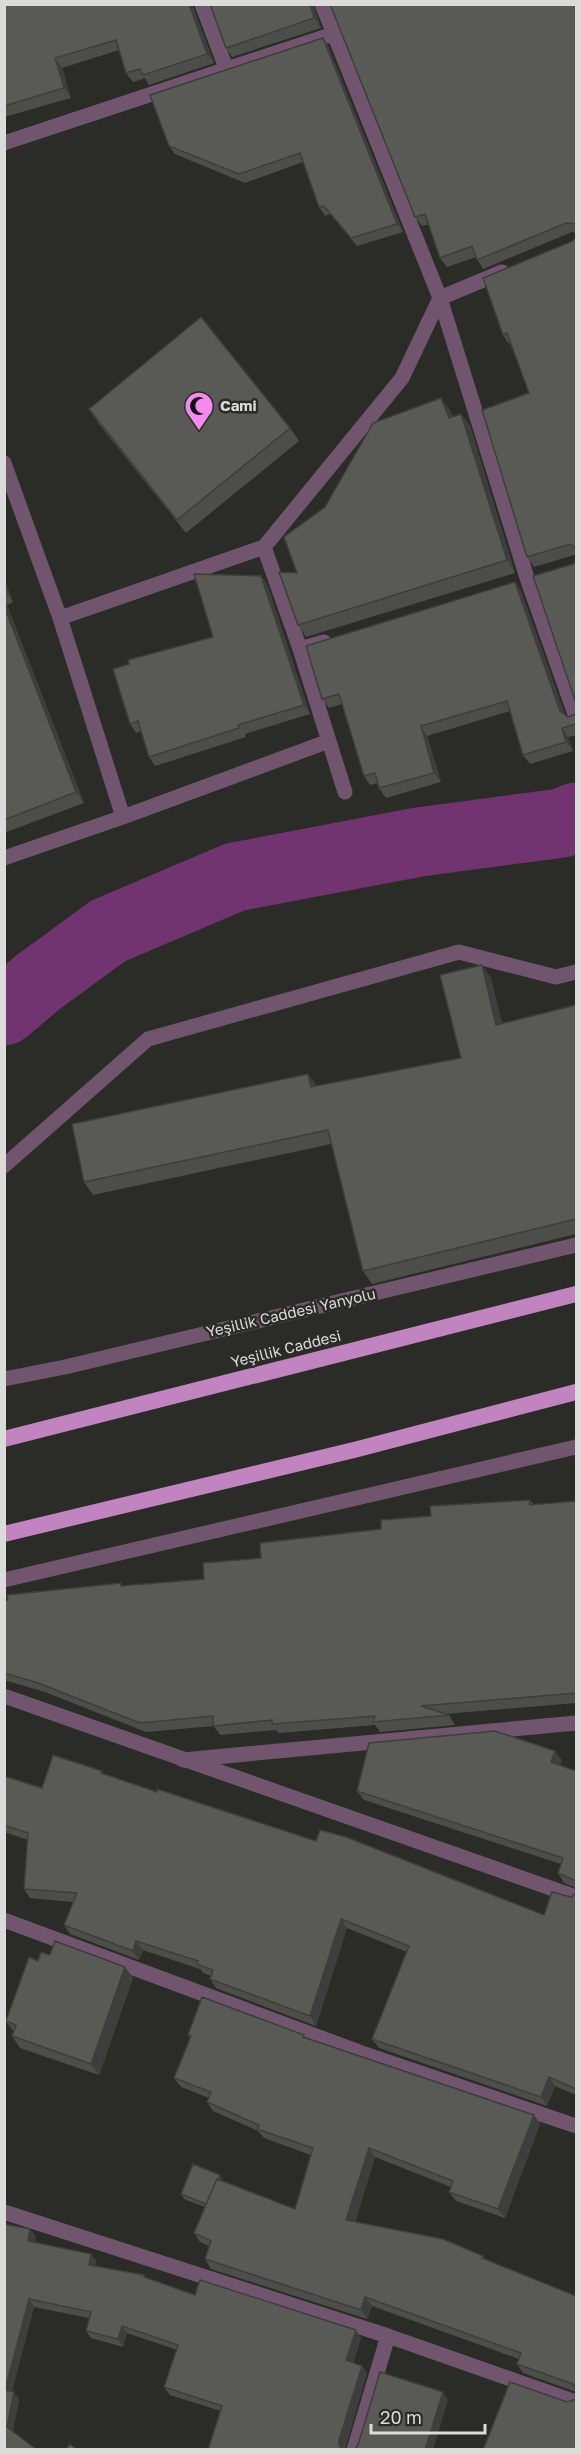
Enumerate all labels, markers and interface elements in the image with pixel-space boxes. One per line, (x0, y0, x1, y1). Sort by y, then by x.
mosque icon: Cami (183, 390, 215, 432)
place label: Cami (220, 396, 257, 414)
street label: Yeşillik Caddesi Yanyolu (204, 1284, 377, 1340)
street label: Yeşillik Caddesi (229, 1326, 343, 1370)
scale bar (371, 2397, 485, 2435)
text: 20 m (380, 2406, 422, 2428)

